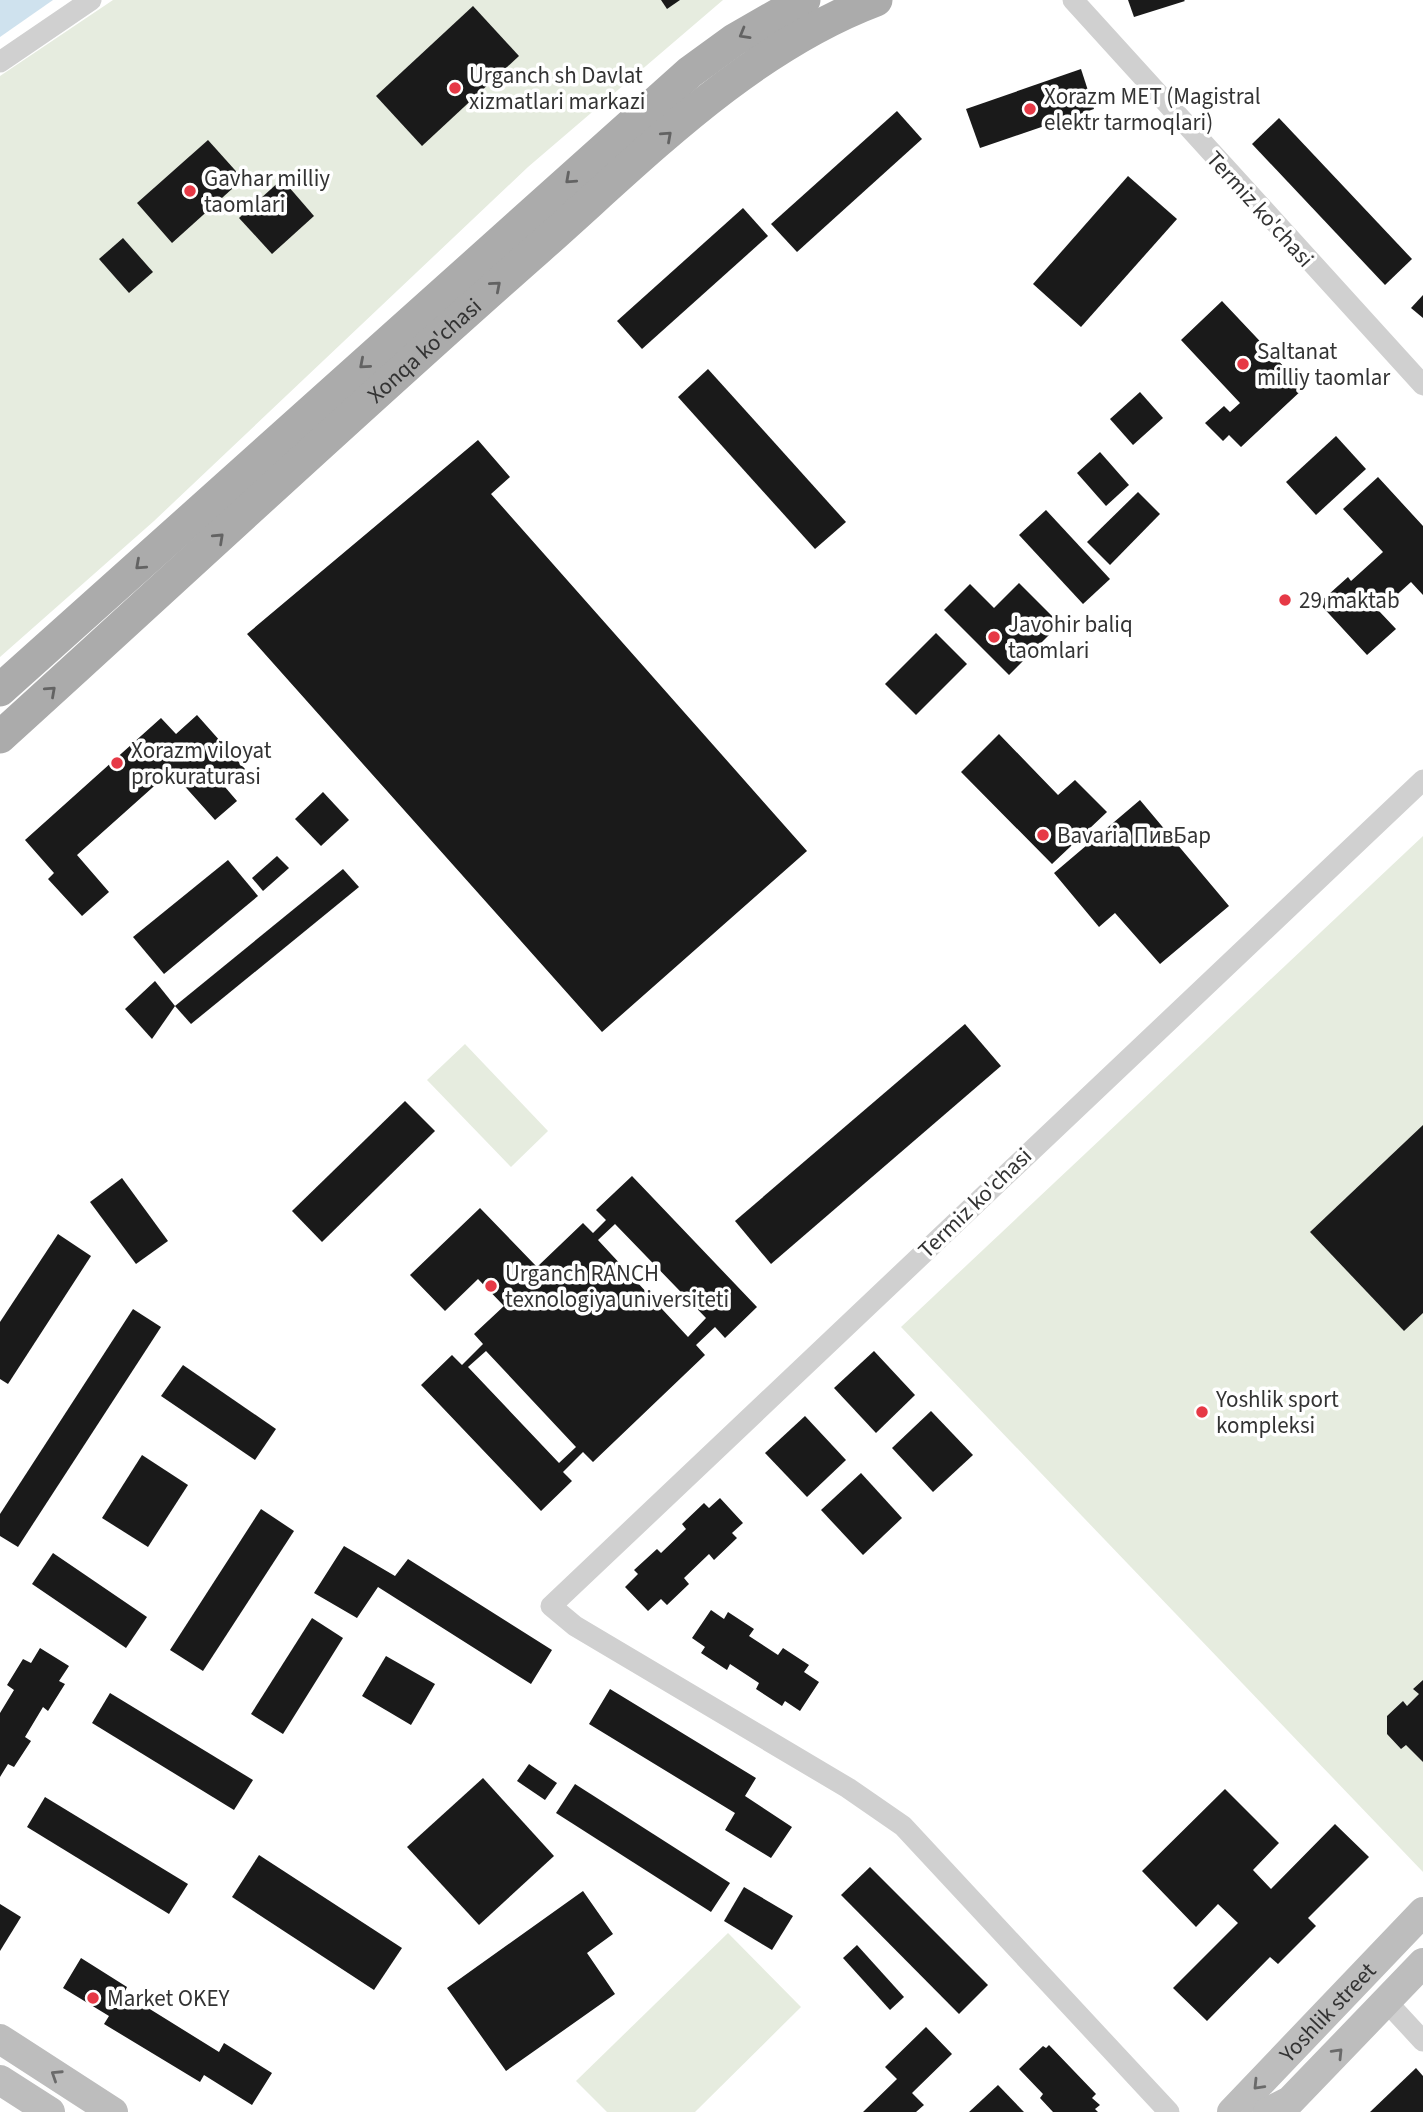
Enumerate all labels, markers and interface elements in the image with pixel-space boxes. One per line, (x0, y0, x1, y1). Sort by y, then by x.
one-way arrow (739, 26, 752, 39)
place label: Urganch sh Davlat xizmatlari markazi (469, 59, 645, 118)
marker: Urganch sh Davlat xizmatlari markazi (447, 80, 463, 96)
place label: Xorazm MET (Magistral elektr tarmoqlari) (1044, 80, 1261, 139)
marker: Xorazm MET (Magistral elektr tarmoqlari) (1022, 101, 1038, 117)
one-way arrow (659, 132, 672, 144)
street label: Termiz ko'chasi (1199, 143, 1321, 275)
place label: Gavhar milliy taomlari (204, 162, 330, 221)
one-way arrow (565, 171, 578, 183)
marker: Gavhar milliy taomlari (182, 183, 198, 199)
one-way arrow (488, 282, 501, 294)
street label: Xonqa ko'chasi (360, 290, 489, 411)
place label: Saltanat milliy taomlar (1257, 335, 1391, 394)
one-way arrow (359, 356, 372, 368)
marker: Saltanat milliy taomlar (1235, 356, 1251, 372)
one-way arrow (211, 534, 224, 546)
one-way arrow (135, 557, 148, 569)
place label: 29 maktab (1299, 584, 1400, 617)
marker: 29 maktab (1277, 592, 1293, 608)
place label: Javohir baliq taomlari (1008, 608, 1133, 667)
marker: Javohir baliq taomlari (986, 629, 1002, 645)
one-way arrow (43, 687, 56, 699)
place label: Xorazm viloyat prokuraturasi (131, 734, 272, 793)
marker: Xorazm viloyat prokuraturasi (109, 755, 125, 771)
place label: Bavaria ПивБар (1057, 819, 1211, 852)
marker: Bavaria ПивБар (1035, 827, 1051, 843)
street label: Termiz ko'chasi (911, 1140, 1039, 1266)
place label: Urganch RANCH texnologiya universiteti (505, 1257, 729, 1316)
marker: Urganch RANCH texnologiya universiteti (483, 1278, 499, 1294)
place label: Yoshlik sport kompleksi (1215, 1383, 1339, 1442)
marker: Yoshlik sport kompleksi (1194, 1404, 1210, 1420)
street label: Yoshlik street (1271, 1955, 1383, 2070)
place label: Market OKEY (107, 1982, 230, 2015)
marker: Market OKEY (85, 1990, 101, 2006)
one-way arrow (1329, 2048, 1342, 2061)
one-way arrow (51, 2071, 64, 2084)
one-way arrow (1253, 2077, 1266, 2090)

